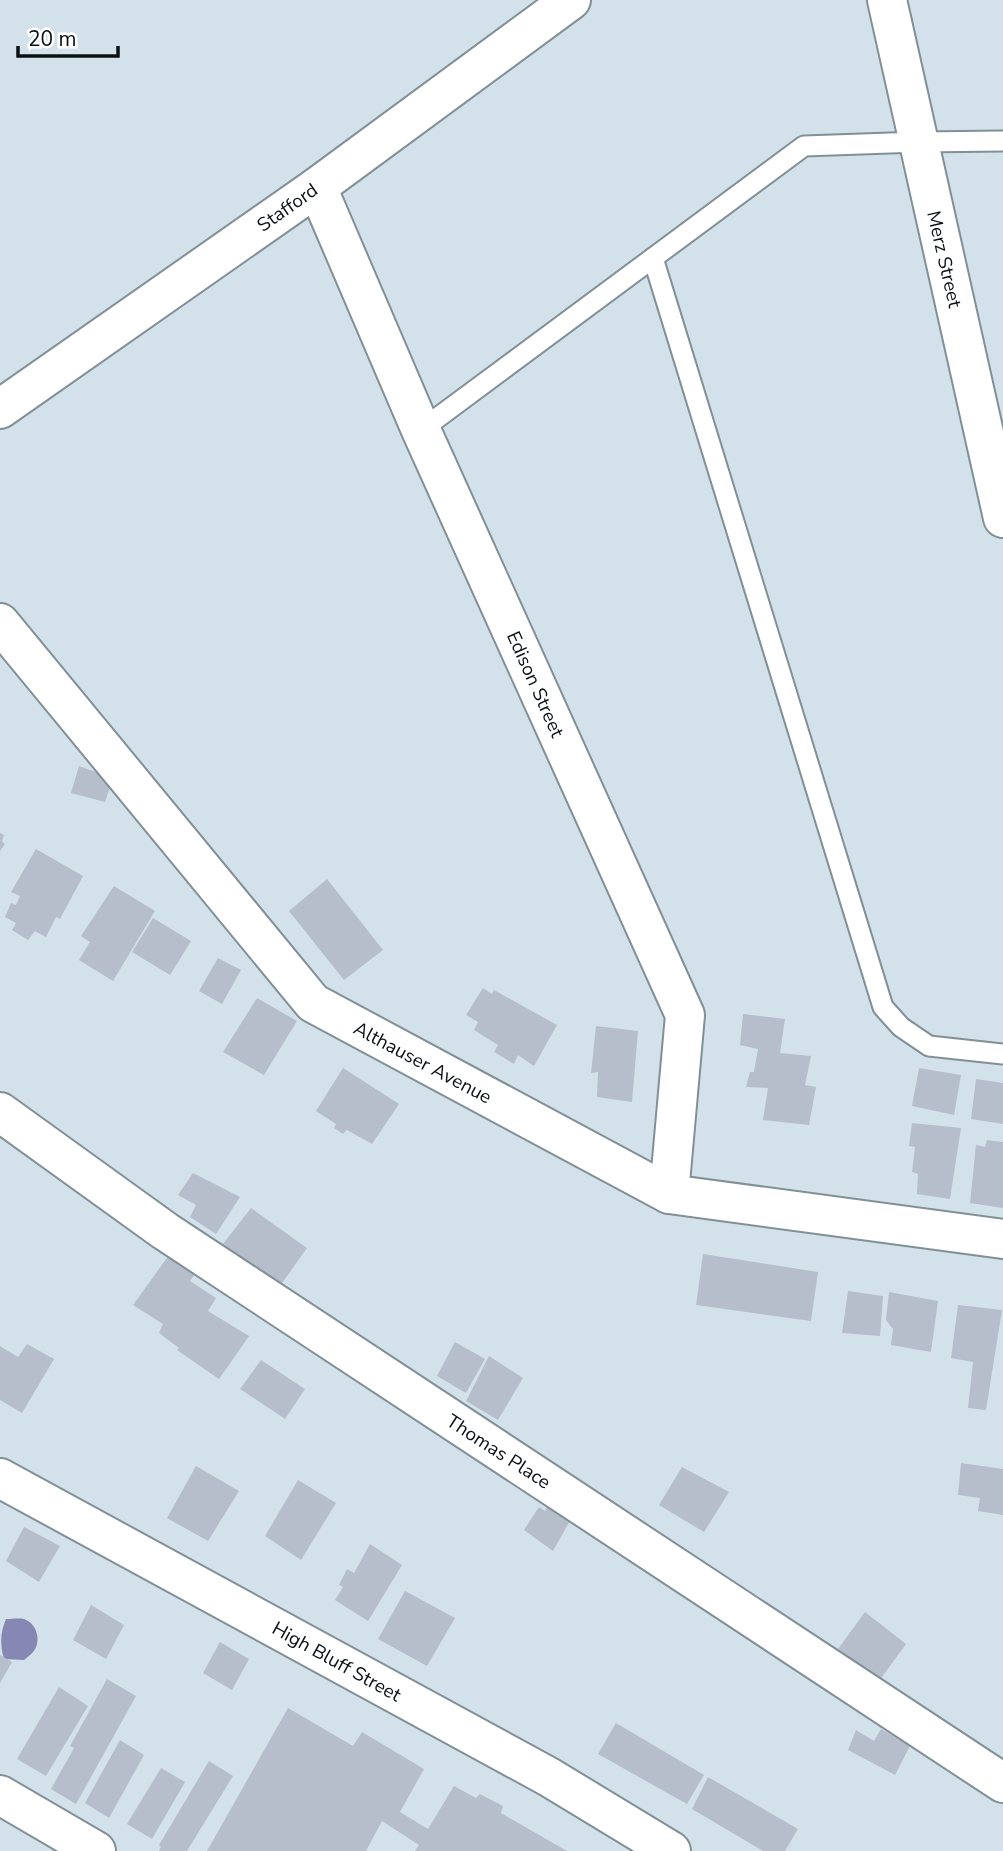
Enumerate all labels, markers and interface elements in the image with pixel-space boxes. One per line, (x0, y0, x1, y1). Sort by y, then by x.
scale bar (18, 14, 117, 58)
text: 20 m (28, 25, 77, 53)
street label: Stafford (252, 177, 323, 238)
street label: Merz Street (920, 208, 968, 311)
street label: Edison Street (500, 627, 570, 742)
street label: Althauser Avenue (349, 1015, 496, 1110)
street label: Thomas Place (441, 1408, 556, 1495)
street label: High Bluff Street (267, 1616, 406, 1708)

